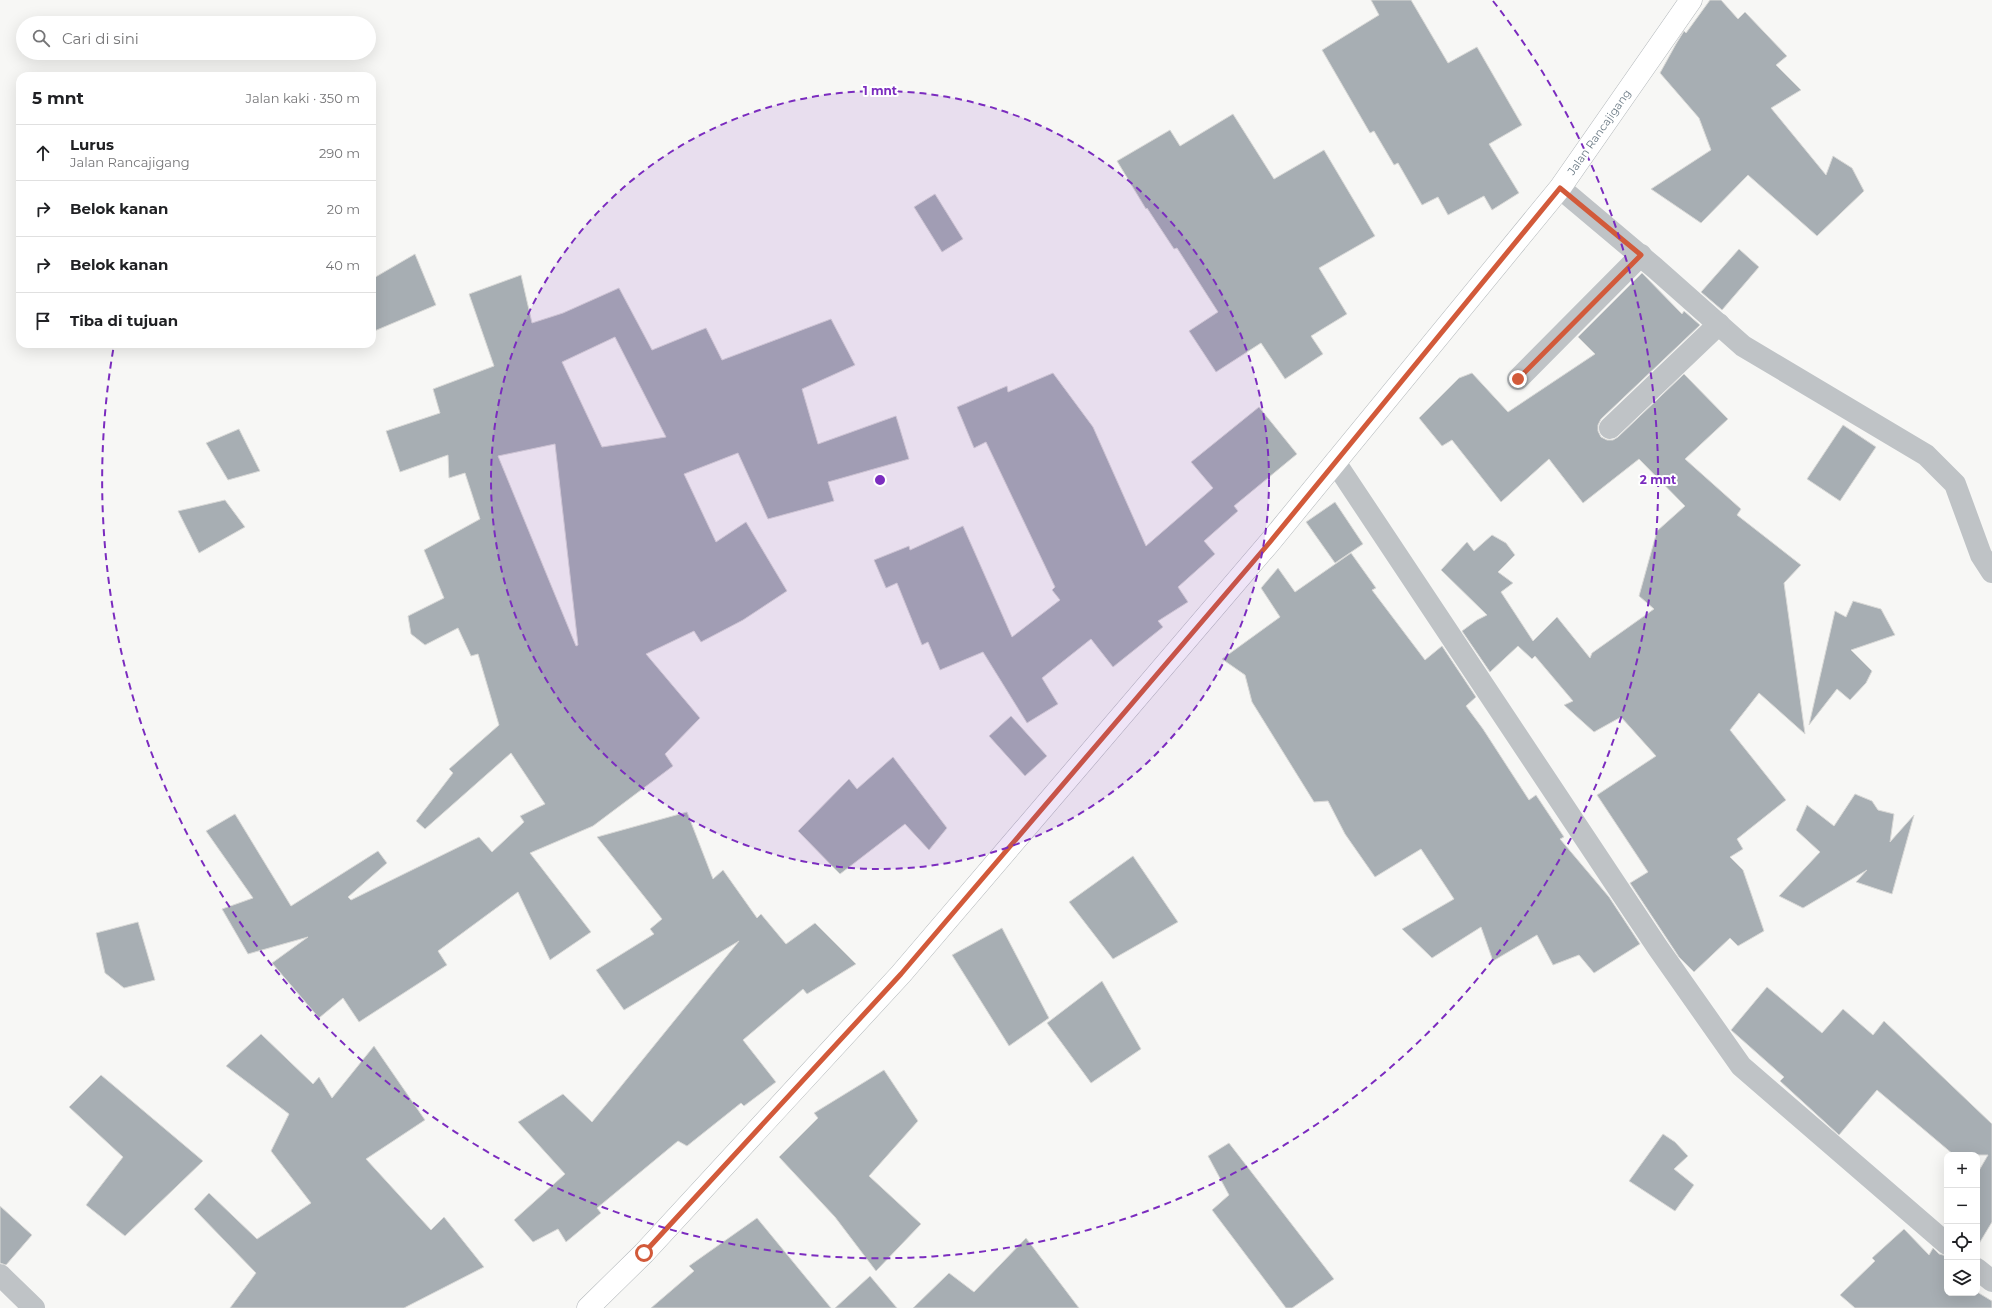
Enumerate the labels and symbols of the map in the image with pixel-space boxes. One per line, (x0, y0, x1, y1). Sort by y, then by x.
text: 1 mnt (863, 83, 898, 98)
street label: Jalan Rancajigang (1564, 87, 1634, 178)
route end (1509, 370, 1527, 388)
text: 2 mnt (1640, 472, 1677, 487)
centre of rings (873, 473, 887, 487)
route start (635, 1244, 653, 1262)

